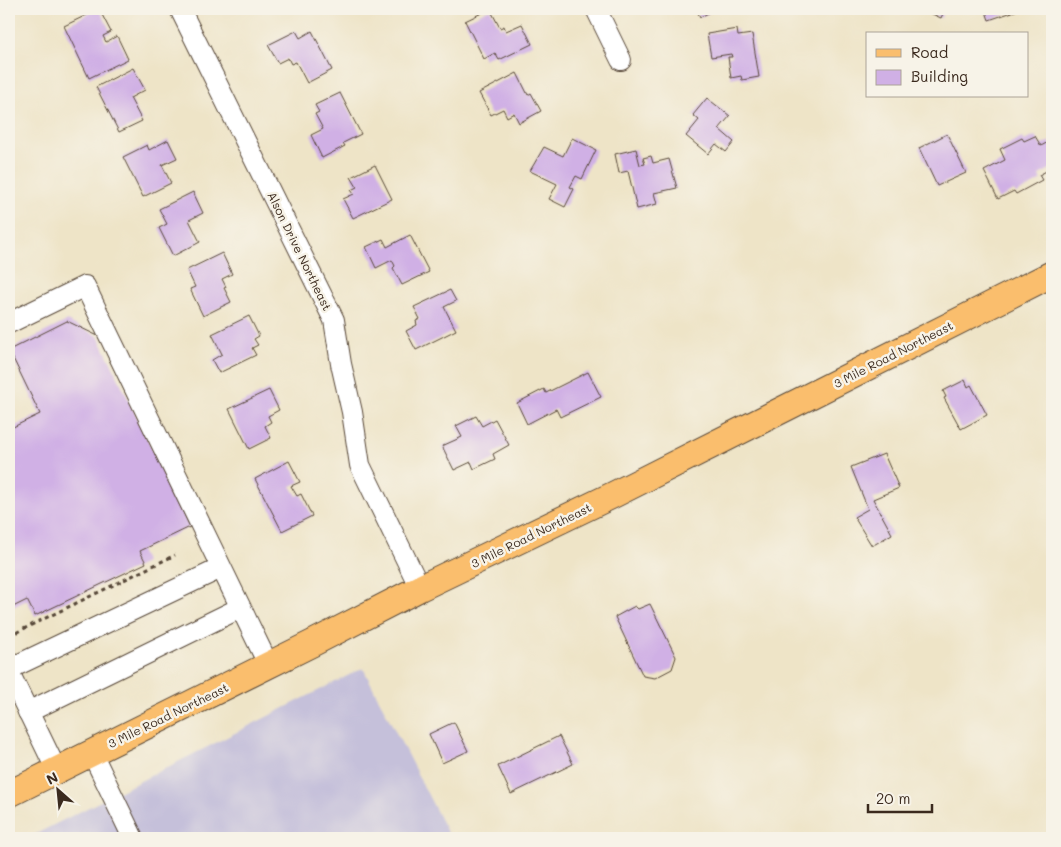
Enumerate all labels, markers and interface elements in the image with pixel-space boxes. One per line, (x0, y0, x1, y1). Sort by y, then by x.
legend (866, 32, 1028, 98)
text: Road (911, 42, 948, 62)
text: Building (911, 66, 968, 86)
street label: Alson Drive Northeast (264, 189, 336, 313)
street label: 3 Mile Road Northeast (830, 317, 956, 391)
street label: 3 Mile Road Northeast (468, 499, 594, 571)
street label: 3 Mile Road Northeast (105, 679, 231, 751)
north arrow (32, 764, 82, 814)
text: N (43, 767, 61, 789)
scale bar (868, 782, 932, 814)
text: 20 m (876, 788, 910, 808)

